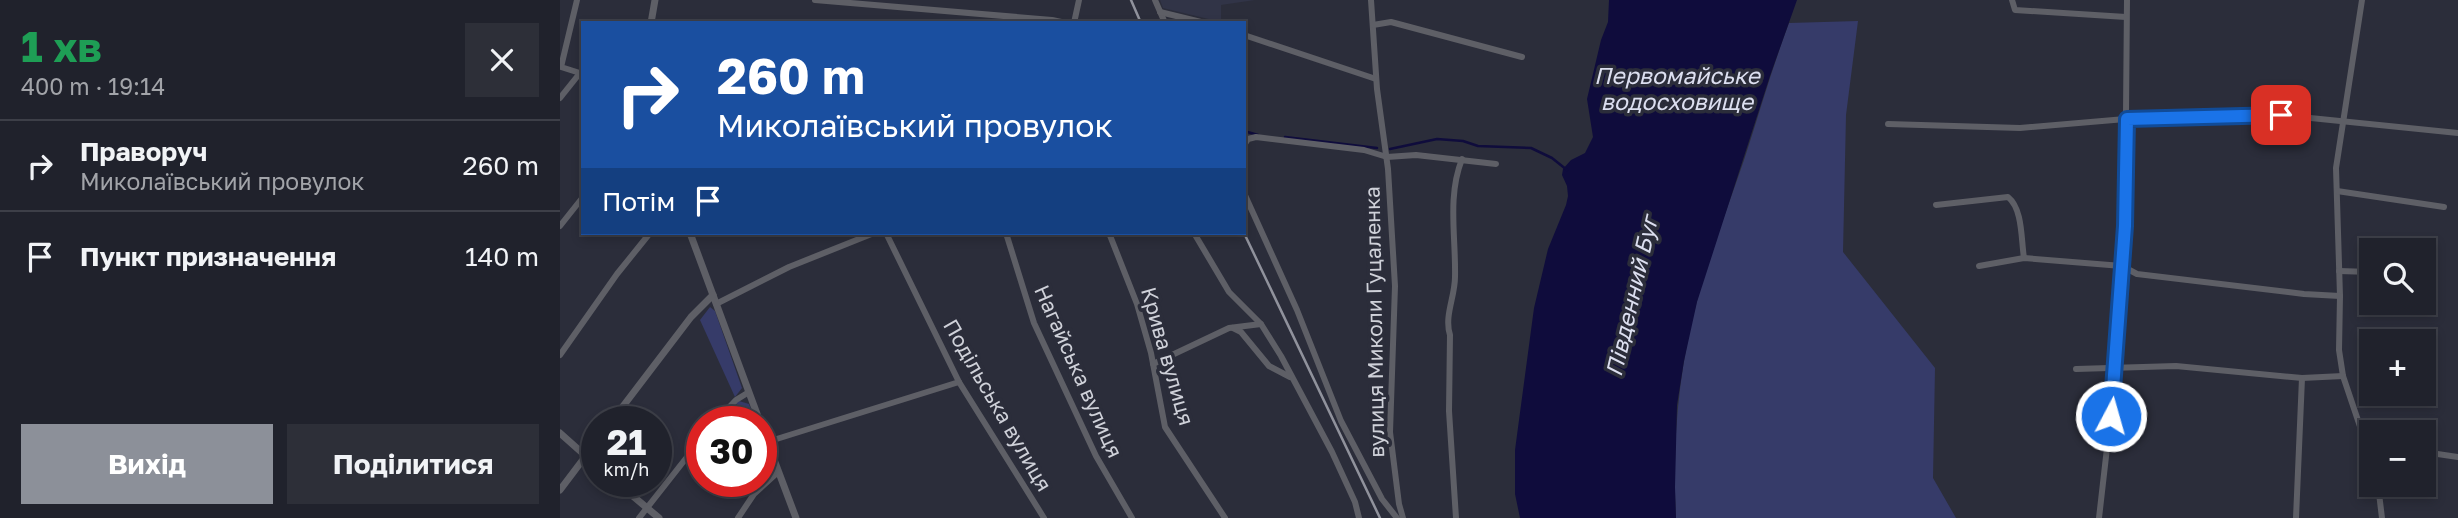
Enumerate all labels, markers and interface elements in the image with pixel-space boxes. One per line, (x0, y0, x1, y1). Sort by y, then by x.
text: 1 хв (21, 21, 102, 71)
button: close (465, 23, 539, 97)
text: 260 m (717, 46, 865, 105)
icon: right (602, 49, 693, 140)
water label: Первомайське водосховище (1594, 61, 1762, 115)
text: 400 m · 19:14 (21, 72, 165, 100)
pin (2251, 85, 2311, 145)
icon: arrive (2262, 96, 2300, 134)
text: Миколаївський провулок (717, 106, 1113, 144)
text: Праворуч (80, 136, 208, 167)
icon: right (21, 147, 59, 185)
text: 260 m (463, 150, 539, 181)
text: Миколаївський провулок (80, 167, 365, 195)
icon: arrive (689, 182, 727, 220)
text: Потім (602, 186, 675, 217)
street label: вулиця Миколи Гуцаленка (1359, 186, 1389, 458)
water label: Південний Буг (1599, 210, 1664, 379)
icon: arrive (21, 238, 59, 276)
map controls (2359, 238, 2436, 497)
button: search (2359, 238, 2436, 315)
text: Пункт призначення (80, 241, 336, 272)
text: 140 m (465, 241, 539, 272)
street label: Нагайська вулиця (1029, 281, 1129, 461)
street label: Крива вулиця (1136, 284, 1200, 428)
street label: Подільська вулиця (938, 314, 1058, 496)
button: + (2359, 329, 2436, 406)
position arrow (2074, 379, 2148, 453)
speed limit sign: 30 (686, 406, 777, 497)
button: − (2359, 420, 2436, 497)
text: 21 (607, 421, 646, 463)
button: Вихід (21, 424, 273, 504)
button: Поділитися (287, 424, 539, 504)
text: km/h (604, 458, 649, 480)

